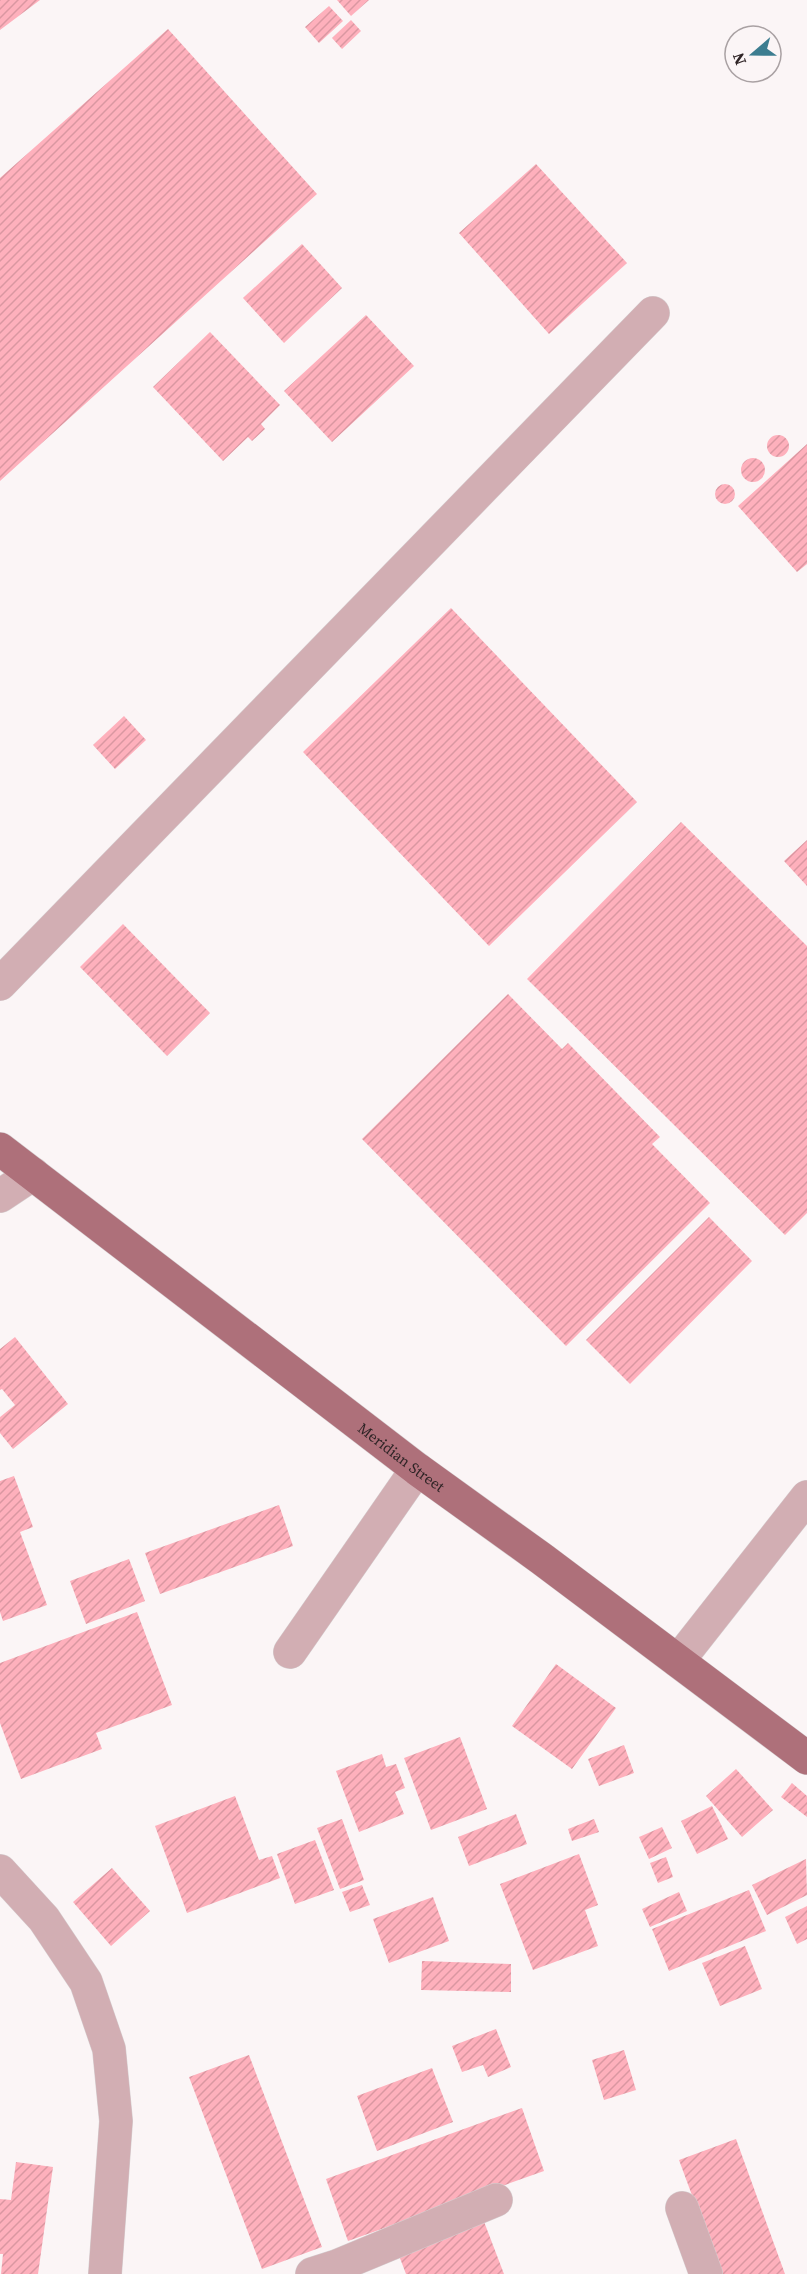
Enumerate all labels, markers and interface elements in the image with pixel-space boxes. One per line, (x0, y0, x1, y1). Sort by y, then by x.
north arrow (723, 24, 783, 84)
text: N (726, 50, 751, 68)
street label: Meridian Street (354, 1417, 449, 1496)

